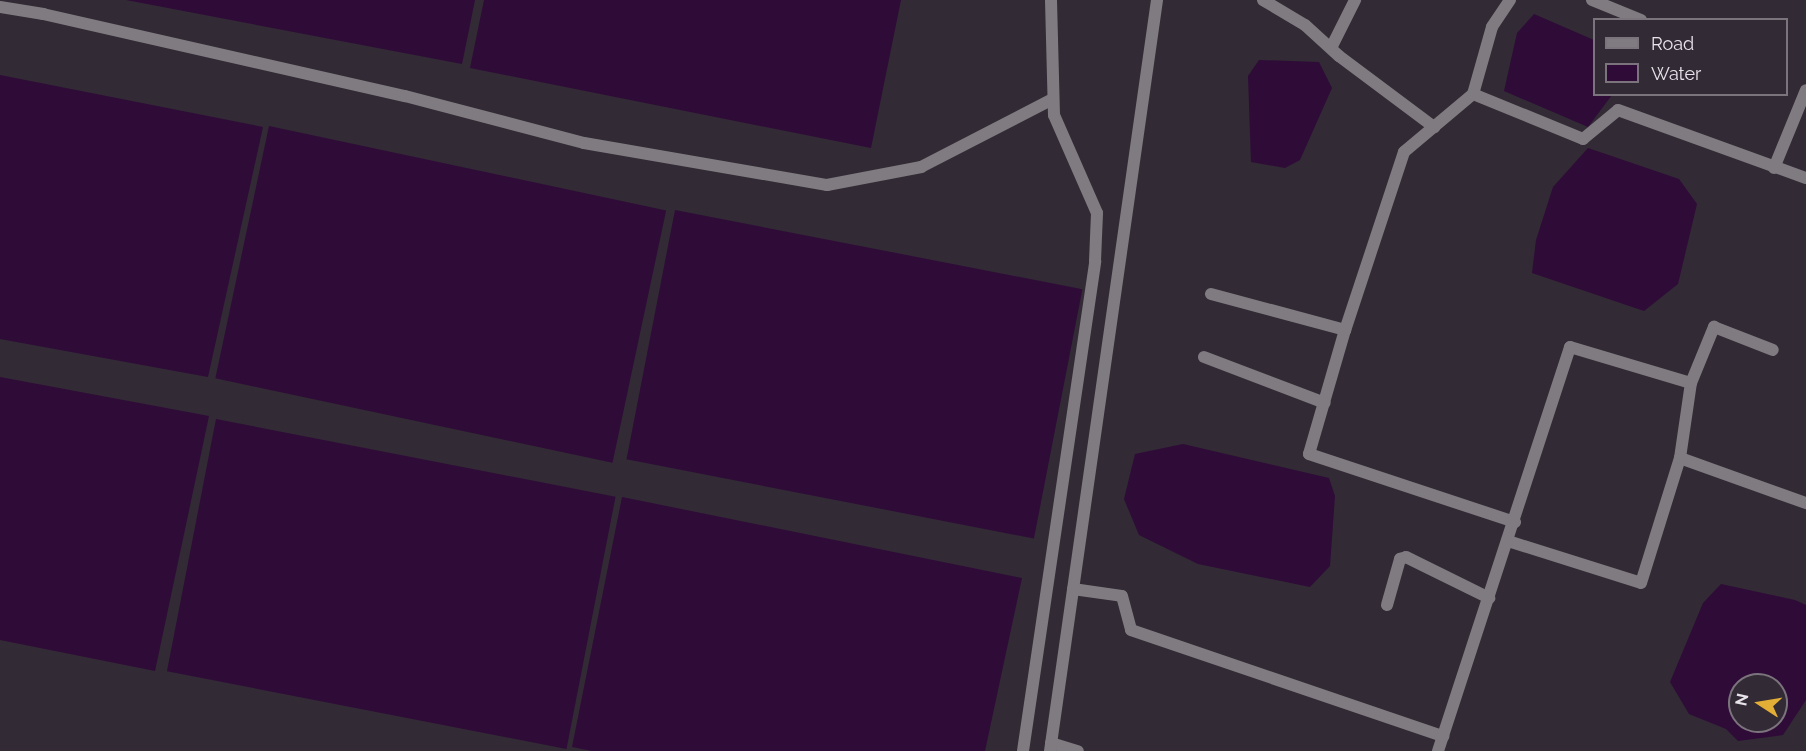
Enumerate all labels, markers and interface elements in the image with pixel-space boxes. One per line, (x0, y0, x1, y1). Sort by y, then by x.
legend (1593, 18, 1788, 96)
text: Road (1651, 33, 1694, 54)
text: Water (1651, 63, 1701, 84)
north arrow (1728, 673, 1788, 733)
text: N (1731, 692, 1752, 708)

